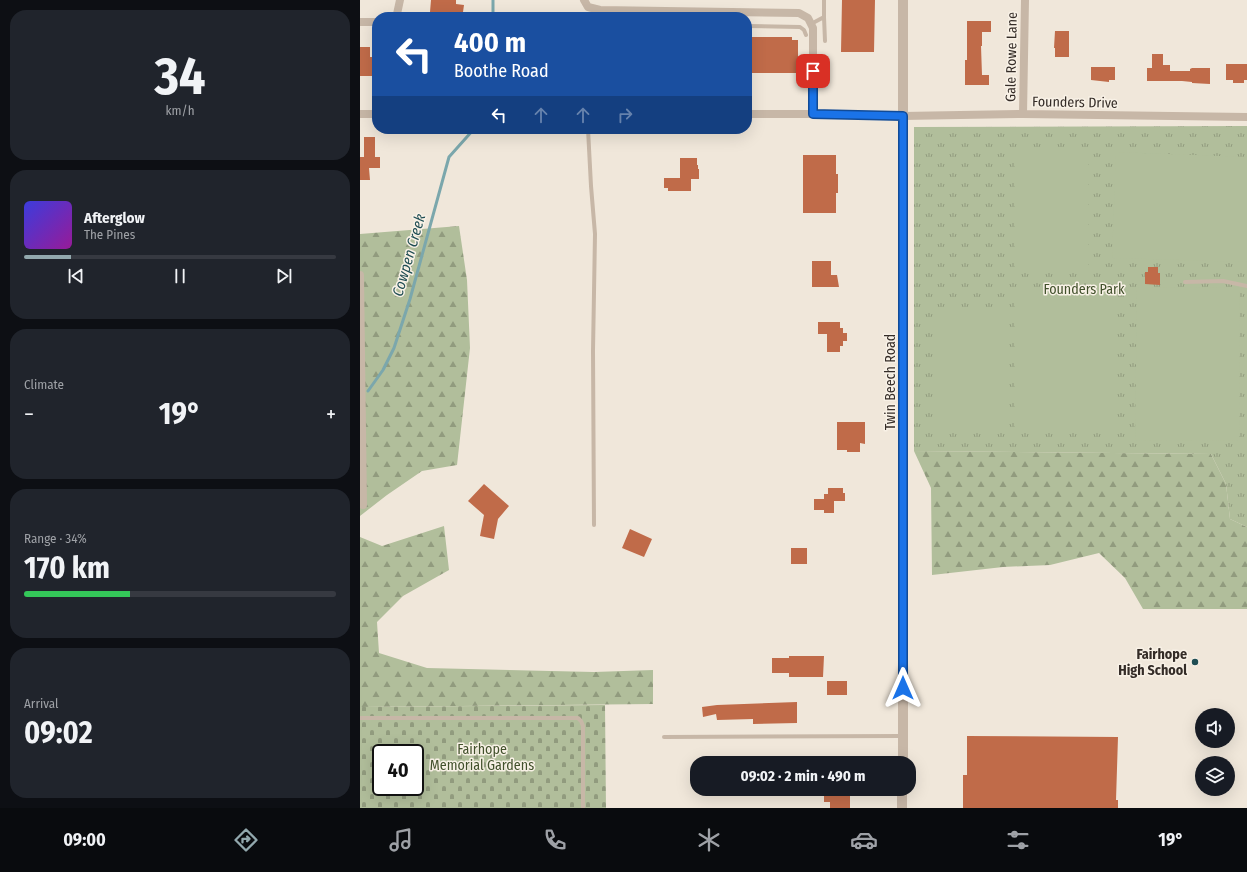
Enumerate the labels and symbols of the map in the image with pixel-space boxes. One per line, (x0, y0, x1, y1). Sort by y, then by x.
street label: Gale Rowe Lane (1002, 12, 1021, 102)
pin (796, 54, 830, 88)
street label: Founders Drive (1032, 93, 1118, 112)
water label: Cowpen Creek (389, 211, 430, 298)
park label: Founders Park (1044, 281, 1125, 298)
street label: Twin Beech Road (882, 334, 899, 430)
place label: Fairhope High School (1118, 646, 1187, 679)
marker: Fairhope High School (1190, 657, 1200, 667)
position arrow (882, 667, 924, 709)
park label: Fairhope Memorial Gardens (430, 741, 534, 774)
speed limit sign: 40 (372, 744, 424, 796)

